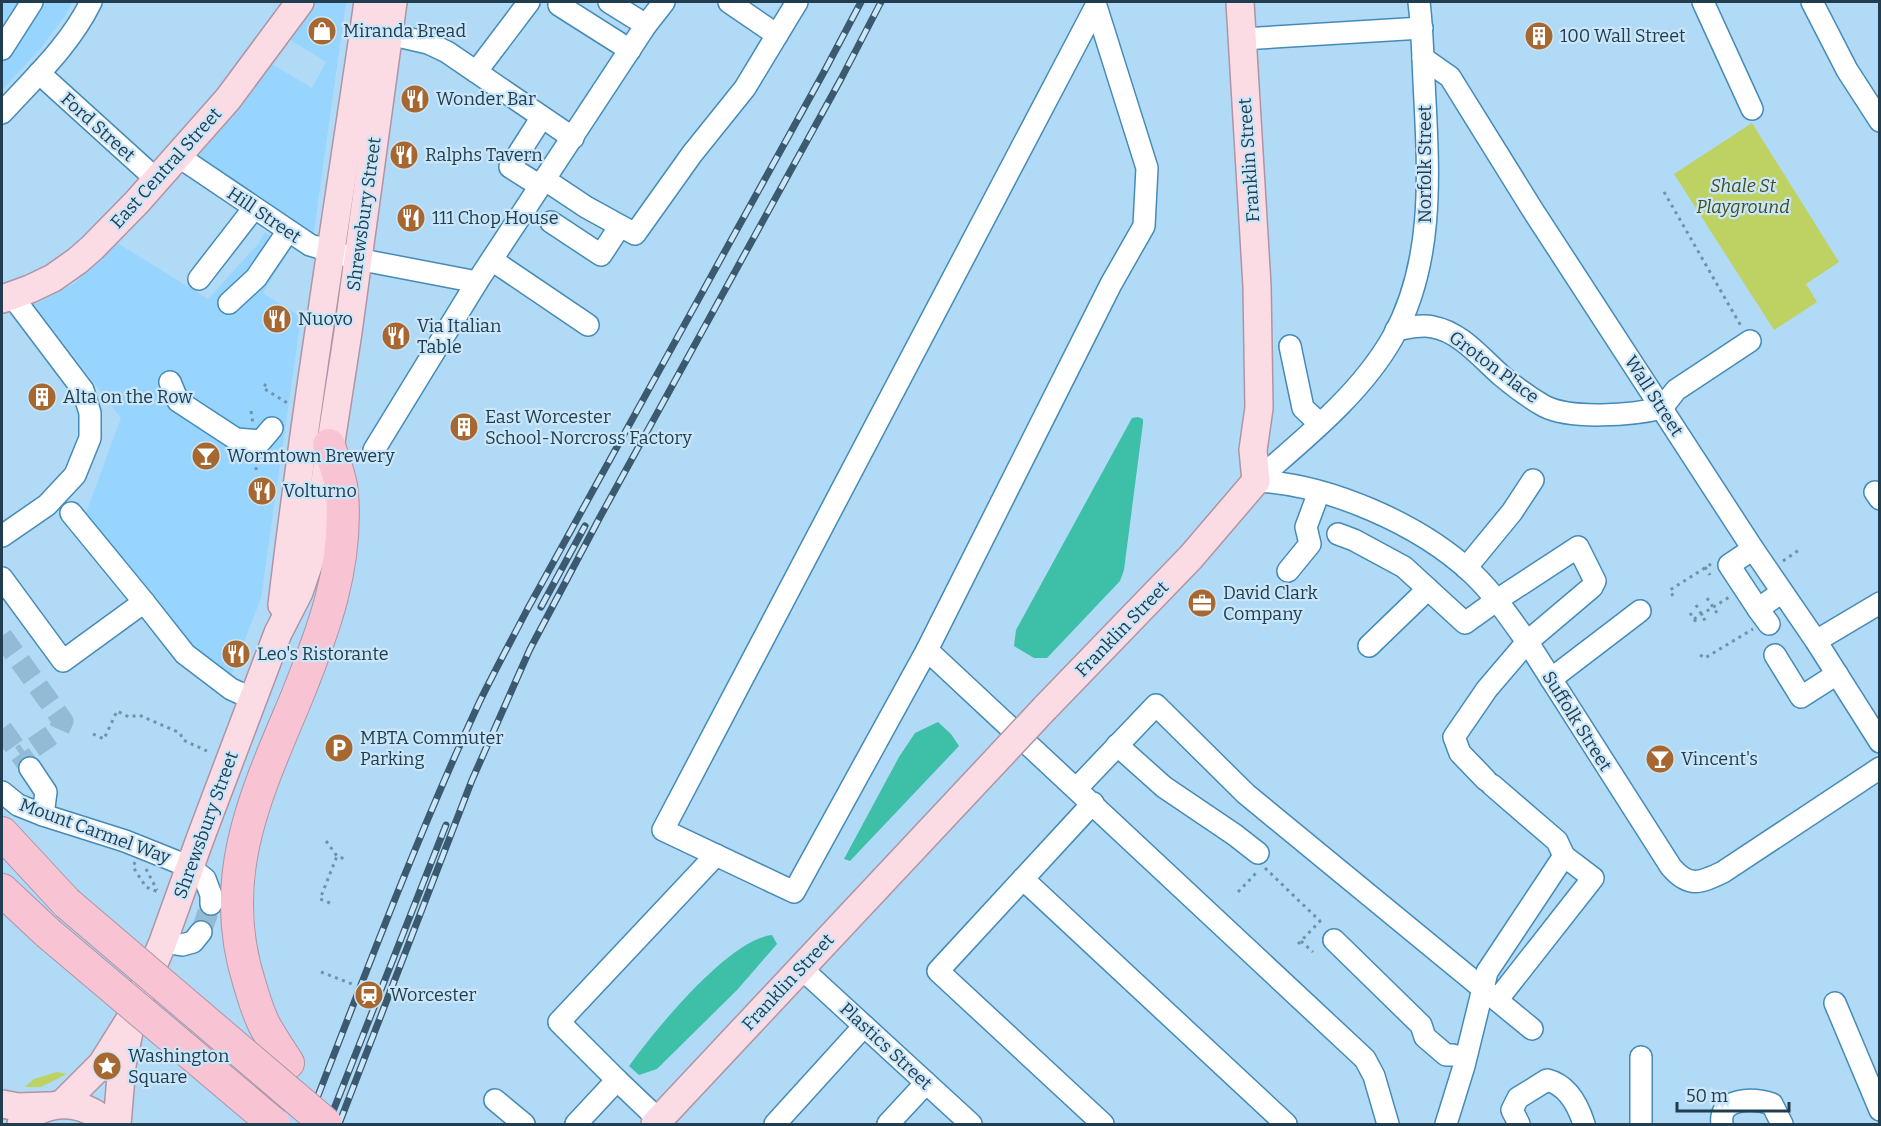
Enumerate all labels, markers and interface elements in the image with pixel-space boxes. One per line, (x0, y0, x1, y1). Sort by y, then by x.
shop icon: Miranda Bread (306, 15, 338, 47)
place label: Miranda Bread (343, 20, 466, 42)
building icon: 100 Wall Street (1523, 20, 1555, 52)
place label: 100 Wall Street (1560, 25, 1686, 47)
restaurant icon: Wonder Bar (399, 83, 431, 115)
street label: Ford Street (56, 88, 140, 166)
place label: Wonder Bar (436, 88, 536, 110)
street label: Franklin Street (1234, 97, 1264, 223)
street label: East Central Street (106, 103, 226, 233)
street label: Norfolk Street (1414, 104, 1436, 223)
street label: Shrewsbury Street (342, 135, 386, 292)
restaurant icon: Ralphs Tavern (388, 139, 420, 171)
place label: Ralphs Tavern (425, 144, 543, 166)
park label: Shale St Playground (1696, 175, 1790, 218)
street label: Hill Street (223, 182, 306, 248)
restaurant icon: 111 Chop House (395, 202, 427, 234)
place label: 111 Chop House (432, 207, 558, 229)
restaurant icon: Nuovo (261, 303, 293, 335)
place label: Nuovo (298, 308, 353, 330)
place label: Via Italian Table (417, 315, 502, 358)
restaurant icon: Via Italian Table (380, 320, 412, 352)
street label: Groton Place (1445, 326, 1543, 408)
street label: Wall Street (1620, 352, 1688, 441)
building icon: Alta on the Row (26, 381, 58, 413)
place label: Alta on the Row (63, 386, 193, 408)
place label: East Worcester School-Norcross Factory (485, 406, 693, 449)
building icon: East Worcester School-Norcross Factory (448, 411, 480, 443)
bar icon: Wormtown Brewery (190, 440, 222, 472)
place label: Wormtown Brewery (227, 445, 395, 467)
restaurant icon: Volturno (246, 475, 278, 507)
place label: Volturno (283, 480, 357, 502)
street label: Franklin Street (1071, 576, 1174, 681)
place label: David Clark Company (1223, 582, 1318, 625)
office icon: David Clark Company (1186, 587, 1218, 619)
restaurant icon: Leo's Ristorante (220, 638, 252, 670)
place label: Leo's Ristorante (257, 643, 389, 665)
street label: Suffolk Street (1537, 667, 1617, 776)
place label: MBTA Commuter Parking (360, 727, 503, 770)
parking icon: MBTA Commuter Parking (323, 732, 355, 764)
bar icon: Vincent's (1644, 743, 1676, 775)
street label: Shrewsbury Street (169, 748, 243, 902)
place label: Vincent's (1681, 748, 1758, 770)
street label: Mount Carmel Way (16, 793, 174, 869)
street label: Franklin Street (737, 929, 839, 1035)
station icon: Worcester (353, 979, 385, 1011)
place label: Worcester (390, 984, 476, 1006)
street label: Plastics Street (835, 998, 937, 1095)
place label: Washington Square (128, 1045, 230, 1088)
place icon: Washington Square (91, 1050, 123, 1082)
scale bar (1677, 1075, 1790, 1113)
text: 50 m (1686, 1085, 1728, 1107)

